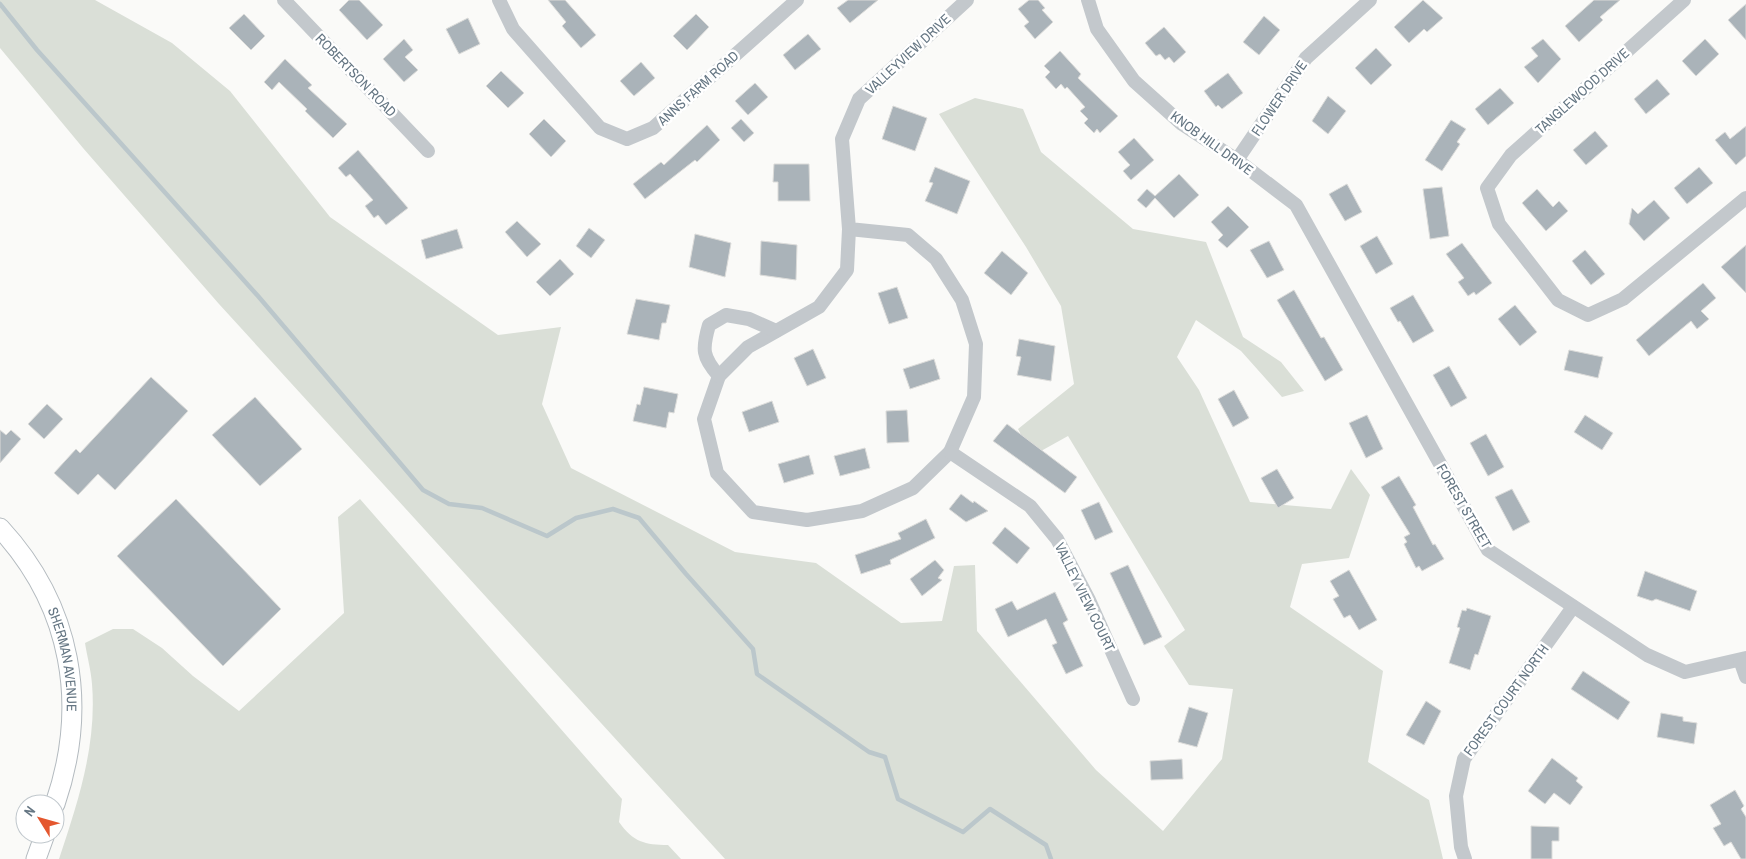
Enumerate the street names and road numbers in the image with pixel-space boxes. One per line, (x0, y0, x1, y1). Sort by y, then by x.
street label: VALLEYVIEW DRIVE (862, 10, 954, 98)
street label: ROBERTSON ROAD (312, 30, 400, 120)
street label: TANGLEWOOD DRIVE (1531, 44, 1633, 138)
street label: ANNS FARM ROAD (653, 47, 742, 130)
street label: FLOWER DRIVE (1247, 57, 1311, 139)
street label: KNOB HILL DRIVE (1167, 107, 1257, 179)
street label: FOREST STREET (1432, 460, 1496, 552)
street label: VALLEY VIEW COURT (1051, 540, 1119, 654)
street label: SHERMAN AVENUE (44, 604, 81, 712)
street label: FOREST COURT NORTH (1459, 641, 1553, 759)

